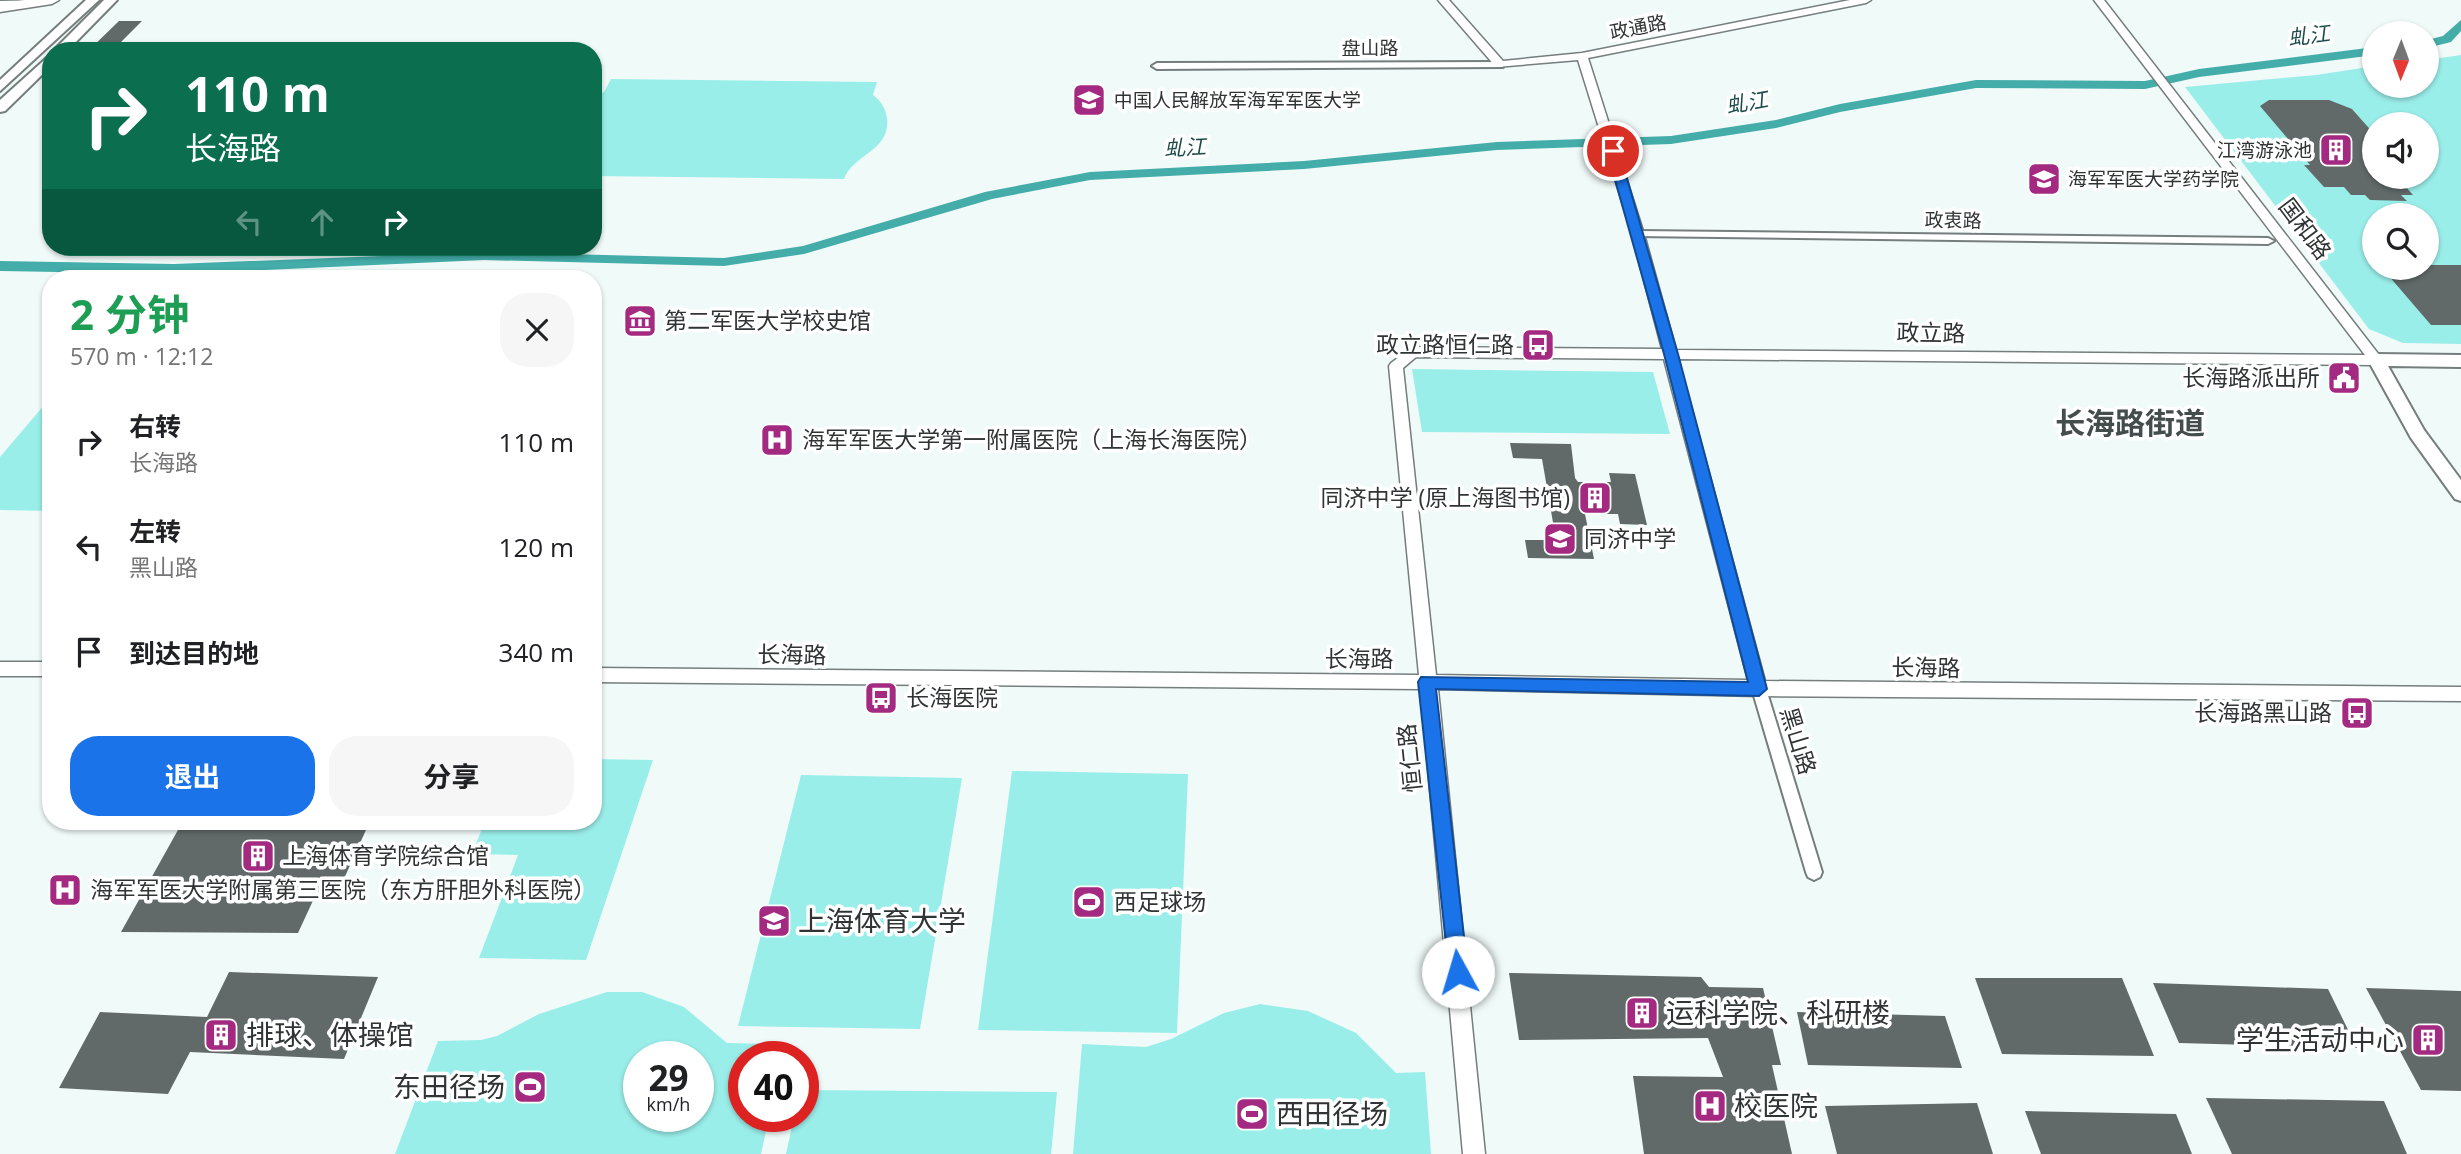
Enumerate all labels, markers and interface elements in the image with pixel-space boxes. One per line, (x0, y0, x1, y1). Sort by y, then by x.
street label: 政通路 (1608, 9, 1668, 45)
water label: 虬江 (2286, 18, 2333, 51)
north arrow (2362, 21, 2440, 98)
map controls (2362, 21, 2439, 280)
street label: 盘山路 (1341, 35, 1399, 61)
text: 110 m (185, 60, 330, 126)
icon: right (70, 70, 161, 161)
school or university icon: 中国人民解放军海军军医大学 (1070, 81, 1108, 119)
water label: 虬江 (1724, 84, 1772, 119)
place label: 中国人民解放军海军军医大学 (1114, 87, 1361, 113)
button: sound (2362, 112, 2439, 189)
pin (1583, 121, 1643, 181)
text: 长海路 (185, 126, 281, 169)
building icon: 江湾游泳池 (2317, 131, 2355, 169)
water label: 虬江 (1163, 132, 1209, 162)
icon: arrive (1594, 132, 1632, 170)
place label: 江湾游泳池 (2217, 137, 2312, 163)
school or university icon: 海军军医大学药学院 (2025, 160, 2063, 198)
place label: 海军军医大学药学院 (2068, 166, 2239, 192)
street label: 国和路 (2272, 191, 2339, 266)
icon: left (230, 203, 268, 241)
icon: ahead (303, 203, 341, 241)
icon: right (376, 203, 414, 241)
button: search (2362, 203, 2439, 280)
street label: 政衷路 (1924, 207, 1982, 233)
text: 2 分钟 (70, 285, 189, 342)
button: close (500, 293, 574, 367)
museum icon: 第二军医大学校史馆 (621, 302, 659, 340)
place label: 第二军医大学校史馆 (664, 304, 871, 336)
street label: 政立路 (1896, 315, 1966, 349)
bus stop icon: 政立路恒仁路 (1519, 326, 1557, 364)
place label: 政立路恒仁路 (1376, 328, 1514, 360)
text: 570 m · 12:12 (70, 340, 213, 372)
public building icon: 长海路派出所 (2325, 359, 2363, 397)
place label: 长海路派出所 (2182, 361, 2320, 393)
district label: 长海路街道 (2055, 402, 2205, 443)
text: 右转 (129, 408, 181, 444)
hospital icon: 海军军医大学第一附属医院（上海长海医院） (758, 421, 796, 459)
icon: right (70, 423, 108, 461)
place label: 海军军医大学第一附属医院（上海长海医院） (802, 423, 1262, 455)
text: 110 m (499, 424, 574, 460)
text: 长海路 (129, 446, 198, 478)
building icon: 同济中学 (原上海图书馆) (1576, 479, 1614, 517)
place label: 同济中学 (原上海图书馆) (1320, 481, 1570, 513)
text: 左转 (129, 513, 181, 549)
school or university icon: 同济中学 (1541, 520, 1579, 558)
place label: 同济中学 (1584, 522, 1676, 554)
icon: left (70, 528, 108, 566)
text: 120 m (499, 529, 574, 565)
text: 黑山路 (129, 551, 198, 583)
icon: arrive (70, 633, 108, 671)
text: 340 m (499, 634, 574, 670)
text: 到达目的地 (129, 635, 259, 671)
street label: 长海路 (757, 637, 827, 671)
street label: 长海路 (1325, 642, 1394, 674)
street label: 长海路 (1891, 650, 1961, 684)
bus stop icon: 长海医院 (862, 679, 900, 717)
place label: 长海医院 (906, 681, 998, 713)
bus stop icon: 长海路黑山路 (2338, 694, 2376, 732)
place label: 长海路黑山路 (2194, 696, 2332, 728)
street label: 黑山路 (1774, 703, 1824, 778)
street label: 恒仁路 (1389, 722, 1429, 794)
button: 退出 (70, 736, 315, 816)
button: 分享 (329, 736, 574, 816)
building icon: 上海体育学院综合馆 (239, 837, 277, 875)
place label: 上海体育学院综合馆 (282, 839, 489, 871)
hospital icon: 海军军医大学附属第三医院（东方肝胆外科医院） (46, 871, 84, 909)
place label: 海军军医大学附属第三医院（东方肝胆外科医院） (90, 873, 596, 905)
sports icon: 西足球场 (1070, 883, 1108, 921)
place label: 西足球场 (1114, 885, 1206, 917)
place label: 上海体育大学 (798, 901, 966, 939)
school or university icon: 上海体育大学 (755, 902, 793, 940)
position arrow (1421, 935, 1495, 1009)
place label: 运科学院、科研楼 (1666, 993, 1890, 1031)
building icon: 运科学院、科研楼 (1623, 994, 1661, 1032)
place label: 排球、体操馆 (246, 1015, 414, 1053)
building icon: 排球、体操馆 (202, 1016, 240, 1054)
place label: 学生活动中心 (2236, 1020, 2404, 1058)
building icon: 学生活动中心 (2409, 1021, 2447, 1059)
speed limit sign: 40 (728, 1041, 819, 1132)
text: 29 (648, 1054, 689, 1101)
place label: 东田径场 (393, 1067, 505, 1105)
sports icon: 东田径场 (511, 1068, 549, 1106)
place label: 校医院 (1734, 1086, 1818, 1124)
hospital icon: 校医院 (1691, 1087, 1729, 1125)
text: km/h (647, 1092, 690, 1116)
place label: 西田径场 (1276, 1094, 1388, 1132)
sports icon: 西田径场 (1233, 1095, 1271, 1133)

